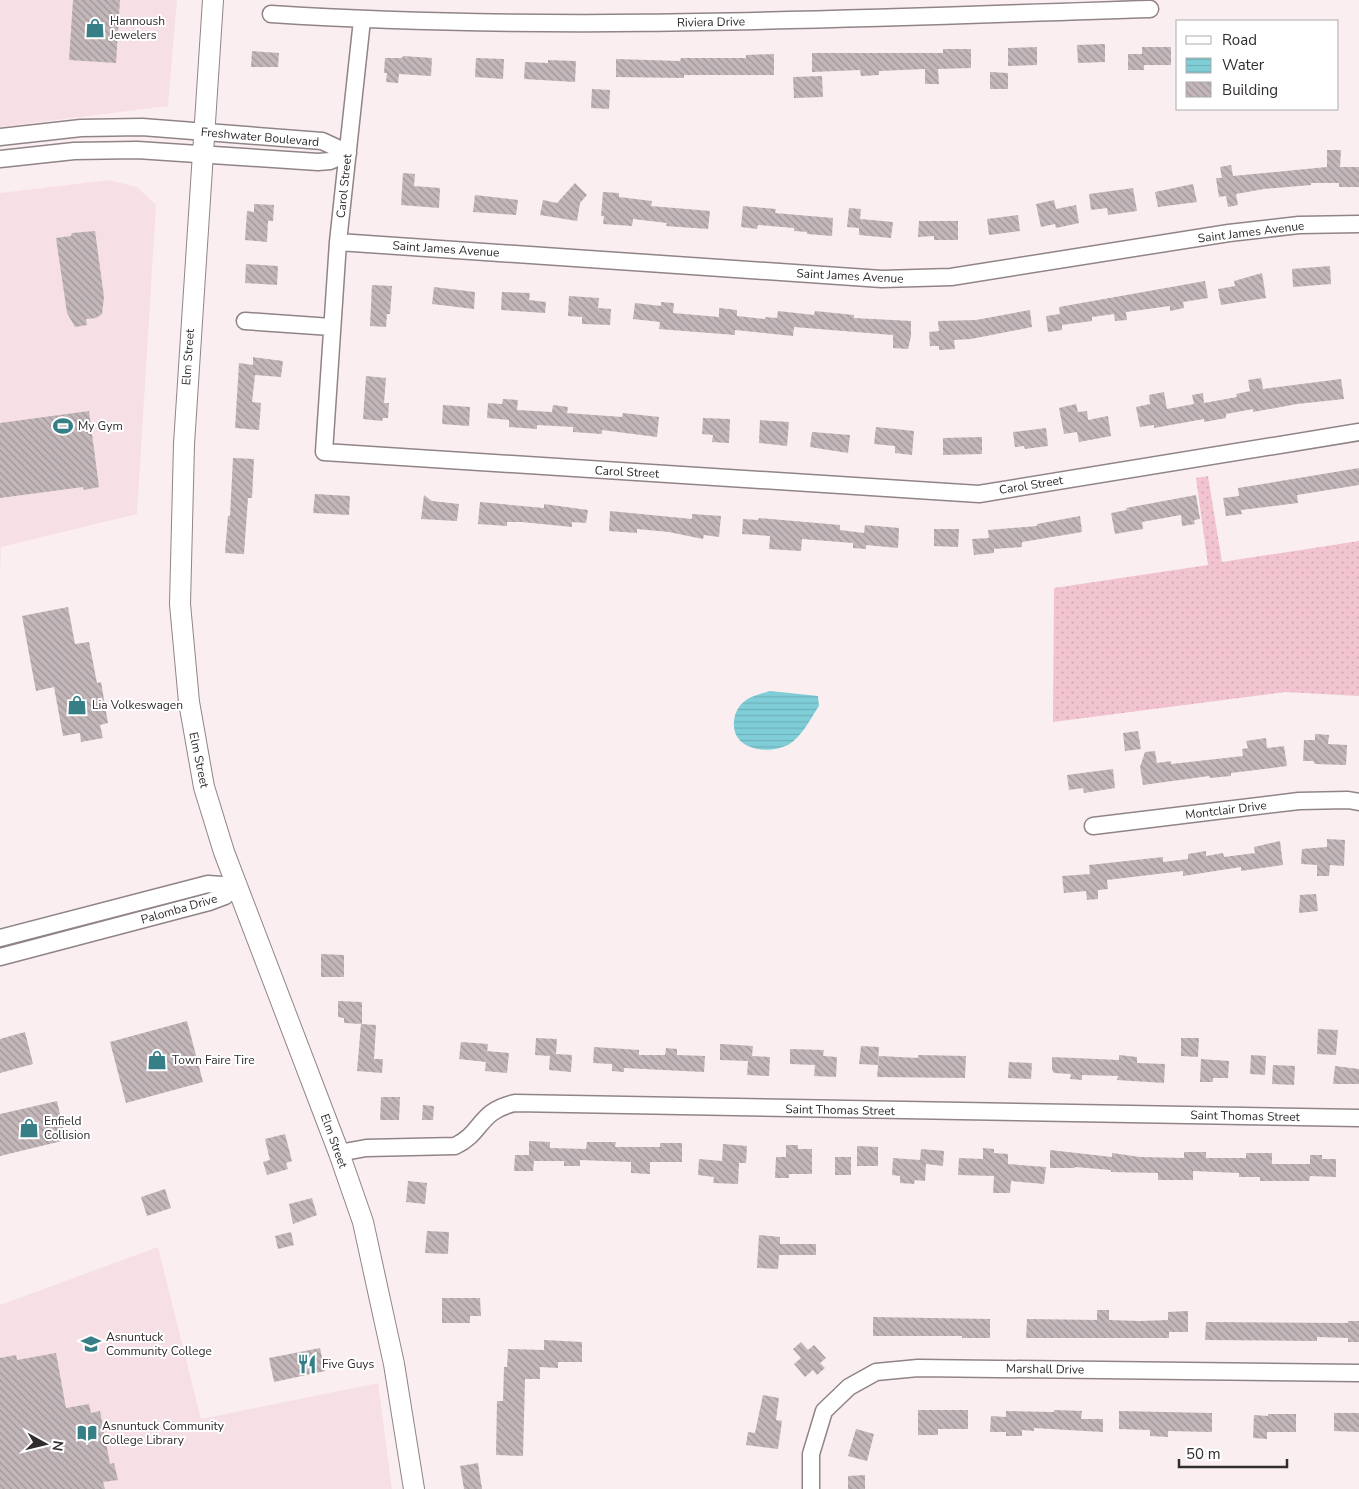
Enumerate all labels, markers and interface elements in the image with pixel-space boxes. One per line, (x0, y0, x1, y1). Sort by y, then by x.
place label: Hannoush Jewelers (109, 13, 165, 43)
street label: Riviera Drive (677, 13, 745, 31)
shop icon: Hannoush Jewelers (84, 17, 106, 39)
legend (1176, 20, 1339, 110)
text: Road (1222, 30, 1257, 50)
text: Water (1222, 55, 1265, 75)
text: Building (1222, 80, 1278, 100)
street label: Freshwater Boulevard (200, 124, 320, 150)
street label: Carol Street (333, 152, 355, 219)
street label: Saint James Avenue (1197, 218, 1305, 246)
street label: Saint James Avenue (392, 237, 500, 261)
street label: Saint James Avenue (796, 265, 904, 287)
street label: Elm Street (178, 327, 198, 386)
sports icon: My Gym (52, 415, 74, 437)
place label: My Gym (78, 418, 123, 434)
street label: Carol Street (594, 462, 660, 482)
street label: Carol Street (998, 472, 1065, 498)
shop icon: Lia Volkeswagen (66, 694, 88, 716)
place label: Lia Volkeswagen (92, 697, 183, 713)
street label: Elm Street (185, 731, 213, 790)
street label: Montclair Drive (1184, 797, 1268, 823)
street label: Palomba Drive (139, 890, 219, 928)
shop icon: Town Faire Tire (146, 1049, 168, 1071)
place label: Town Faire Tire (172, 1052, 255, 1068)
street label: Saint Thomas Street (785, 1101, 896, 1119)
street label: Saint Thomas Street (1190, 1107, 1301, 1125)
street label: Elm Street (317, 1112, 351, 1171)
place label: Enfield Collision (44, 1113, 90, 1143)
shop icon: Enfield Collision (18, 1117, 40, 1139)
place label: Asnuntuck Community College (106, 1329, 212, 1359)
school or university icon: Asnuntuck Community College (80, 1333, 102, 1355)
restaurant icon: Five Guys (296, 1353, 318, 1375)
place label: Five Guys (322, 1356, 374, 1372)
street label: Marshall Drive (1006, 1360, 1084, 1378)
place label: Asnuntuck Community College Library (102, 1418, 225, 1448)
north arrow (20, 1419, 70, 1469)
library icon: Asnuntuck Community College Library (76, 1422, 98, 1444)
scale bar (1179, 1436, 1286, 1468)
text: N (47, 1439, 68, 1452)
text: 50 m (1186, 1444, 1221, 1464)

